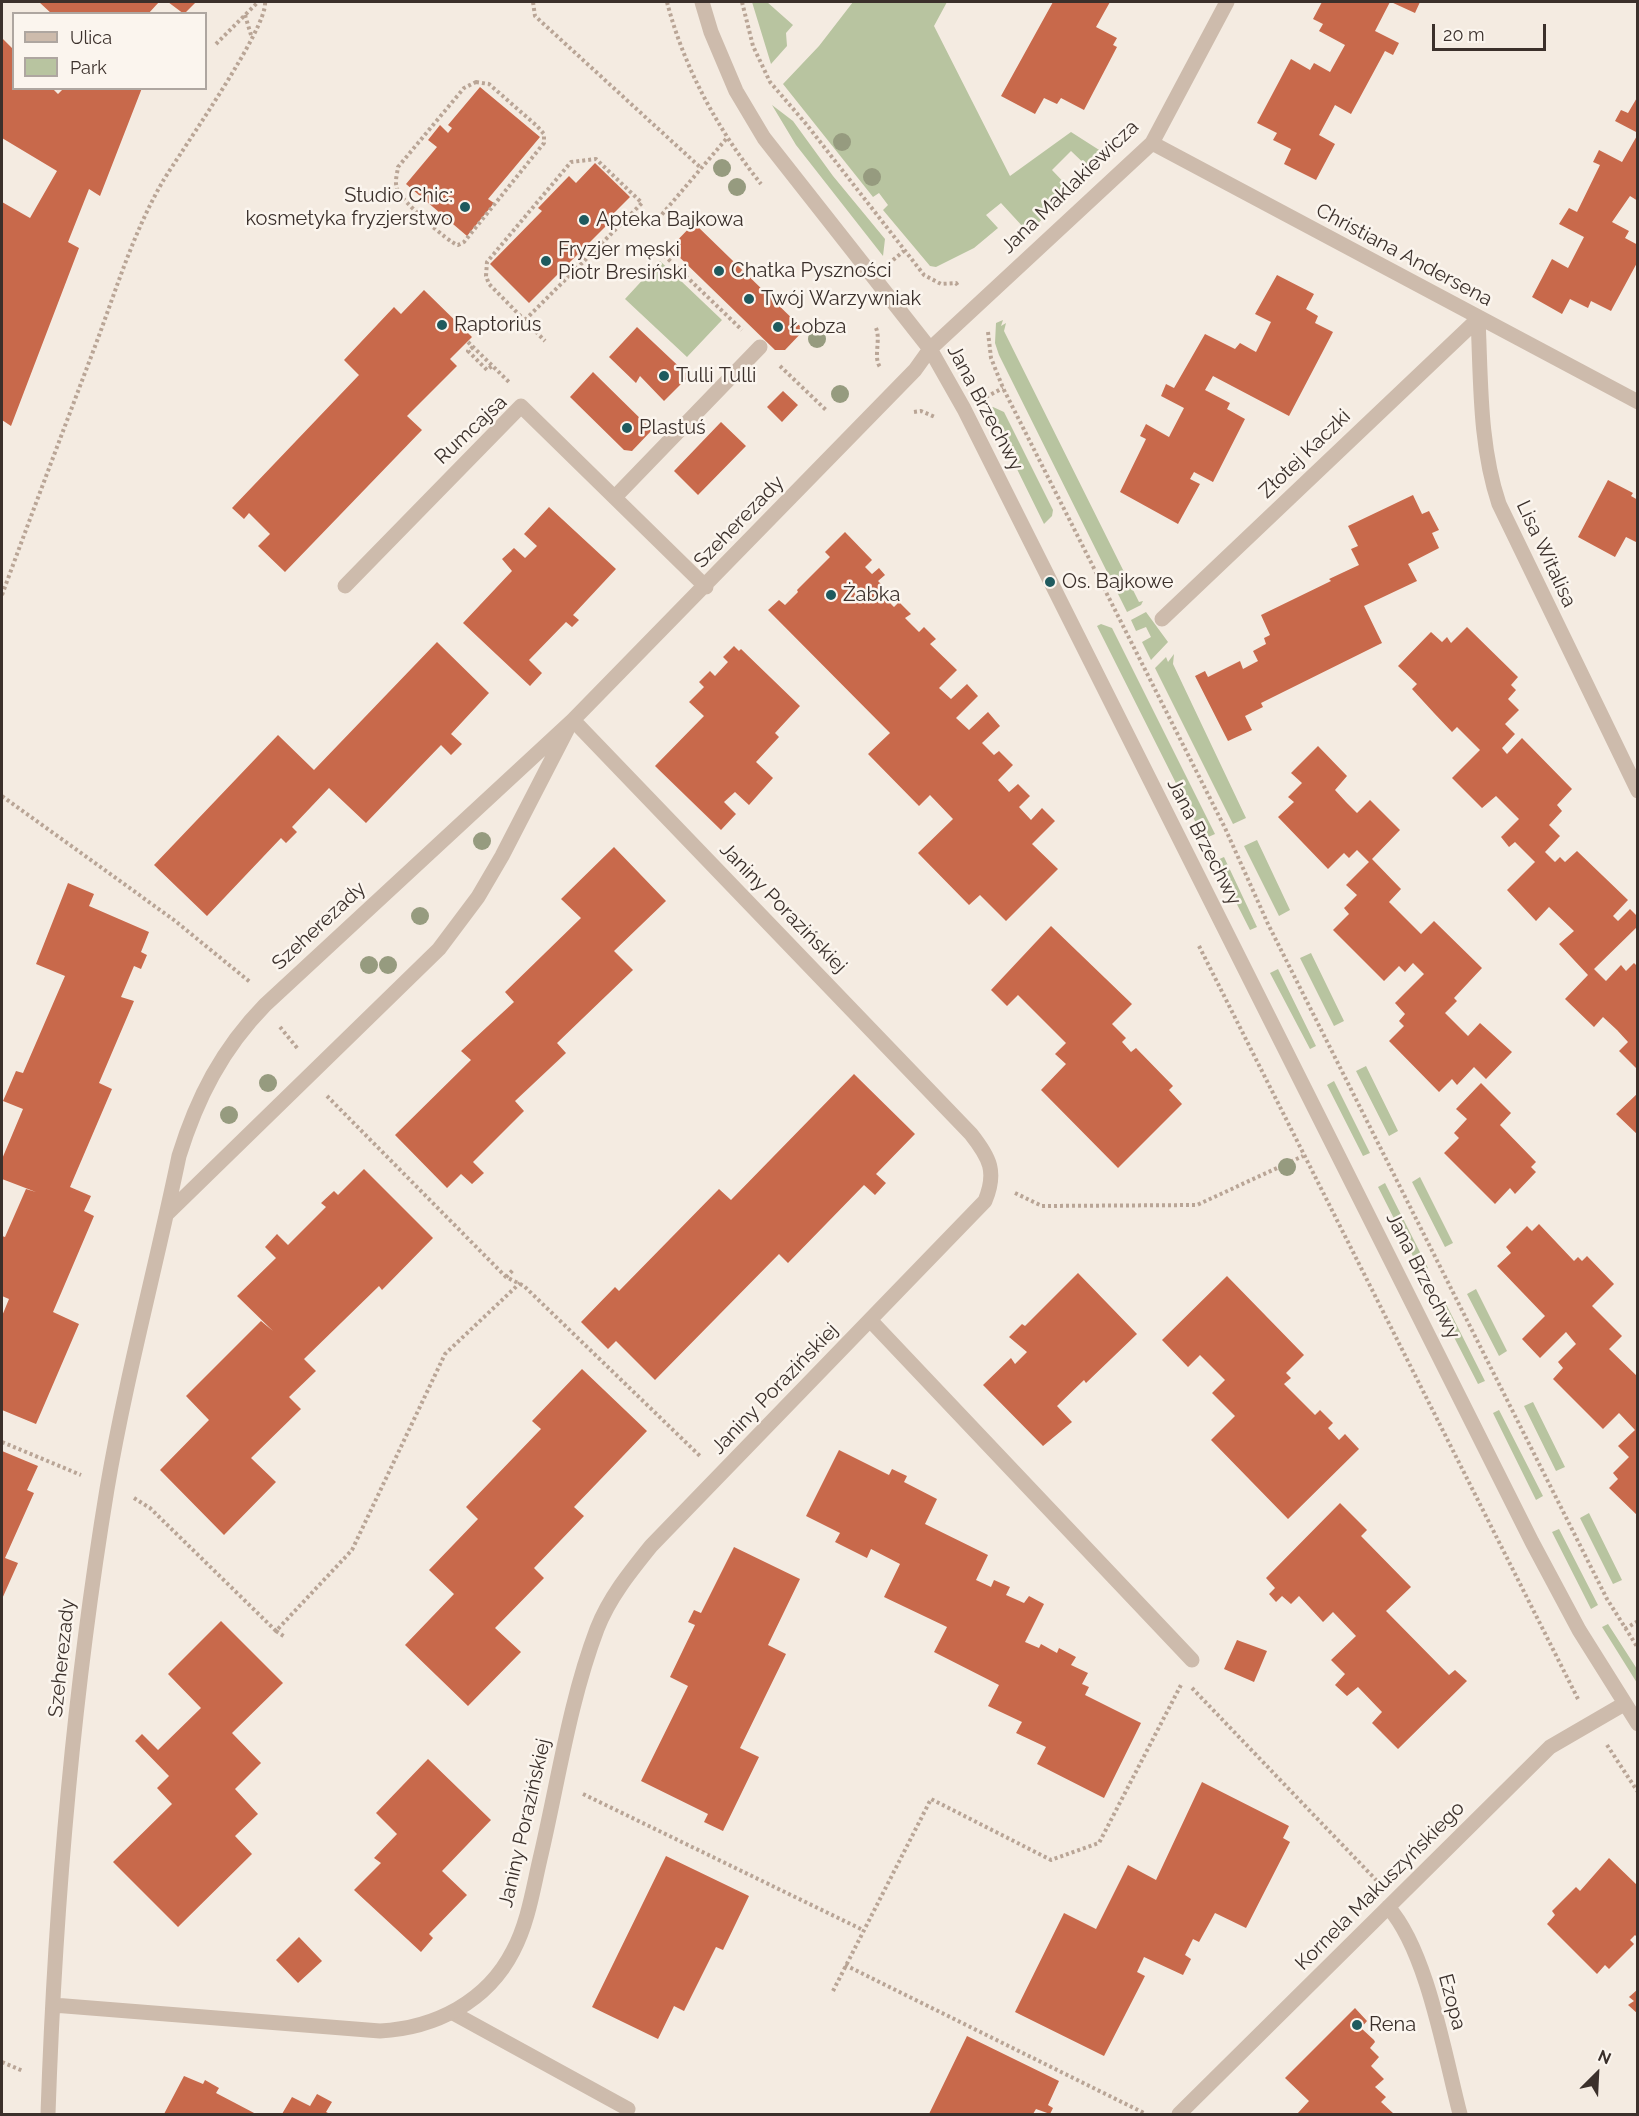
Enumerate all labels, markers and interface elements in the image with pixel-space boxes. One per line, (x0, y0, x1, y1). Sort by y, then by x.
legend (12, 12, 207, 90)
scale bar (1435, 12, 1549, 50)
text: 20 m (1443, 24, 1485, 45)
text: Ulica (70, 27, 112, 48)
text: Park (70, 57, 107, 78)
street label: Jana Maklakiewicza (996, 115, 1144, 259)
place label: Studio Chic: kosmetyka fryzjerstwo (246, 184, 453, 231)
street label: Christiana Andersena (1312, 198, 1496, 312)
marker: Studio Chic: kosmetyka fryzjerstwo (458, 200, 472, 214)
place label: Apteka Bajkowa (596, 208, 744, 232)
marker: Apteka Bajkowa (577, 213, 591, 227)
place label: Fryzjer męski Piotr Bresiński (558, 238, 687, 285)
marker: Fryzjer męski Piotr Bresiński (539, 254, 553, 268)
place label: Chatka Pyszności (731, 259, 892, 283)
marker: Chatka Pyszności (712, 264, 726, 278)
place label: Twój Warzywniak (761, 287, 921, 311)
marker: Twój Warzywniak (742, 292, 756, 306)
place label: Raptorius (454, 313, 541, 337)
place label: Łobza (790, 315, 846, 339)
marker: Raptorius (435, 318, 449, 332)
marker: Łobza (771, 320, 785, 334)
street label: Jana Brzechwy (942, 341, 1028, 475)
place label: Tulli Tulli (676, 364, 756, 388)
marker: Tulli Tulli (657, 369, 671, 383)
street label: Rumcajsa (430, 390, 512, 470)
street label: Złotej Kaczki (1254, 405, 1356, 503)
place label: Plastuś (639, 416, 706, 440)
marker: Plastuś (620, 421, 634, 435)
street label: Szeherezady (689, 471, 789, 573)
street label: Lisa Witalisa (1511, 497, 1581, 611)
place label: Os. Bajkowe (1062, 570, 1174, 594)
marker: Os. Bajkowe (1043, 575, 1057, 589)
place label: Żabka (843, 583, 900, 607)
marker: Żabka (824, 588, 838, 602)
street label: Jana Brzechwy (1162, 775, 1246, 909)
street label: Janiny Porazińskiej (714, 838, 852, 978)
street label: Szeherezady (267, 877, 371, 975)
street label: Jana Brzechwy (1381, 1209, 1465, 1343)
street label: Janiny Porazińskiej (706, 1319, 844, 1459)
street label: Szeherezady (44, 1597, 80, 1719)
street label: Janiny Porazińskiej (494, 1736, 556, 1910)
street label: Kornela Makuszyńskiego (1290, 1796, 1470, 1976)
street label: Ezopa (1433, 1971, 1471, 2033)
place label: Rena (1369, 2013, 1416, 2037)
marker: Rena (1350, 2018, 1364, 2032)
north arrow (1567, 2044, 1627, 2104)
text: N (1595, 2046, 1614, 2068)

